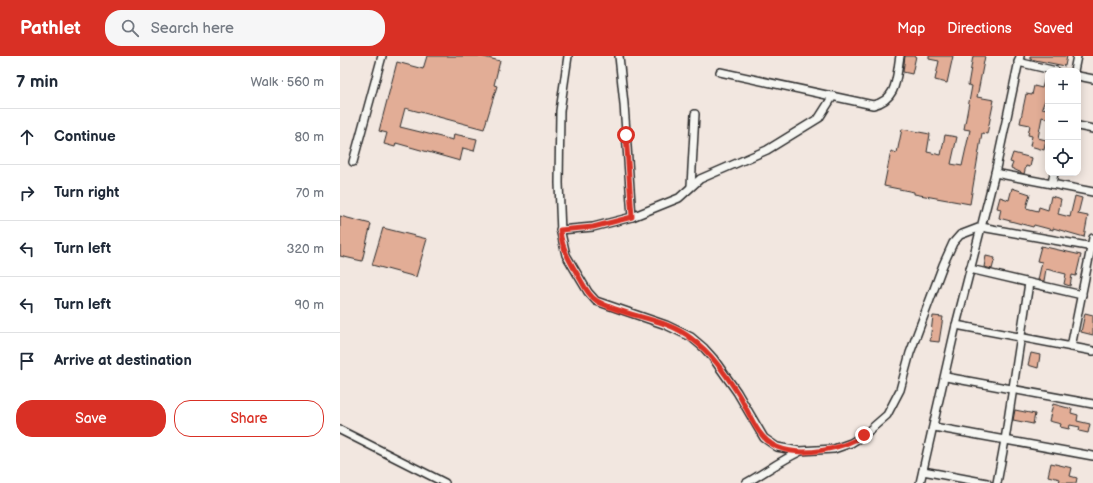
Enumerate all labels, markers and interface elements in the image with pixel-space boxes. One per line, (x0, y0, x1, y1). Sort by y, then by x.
search box (105, 10, 385, 46)
text: Pathlet (20, 17, 81, 40)
icon: search (119, 17, 141, 39)
text: Search here (151, 19, 234, 38)
text: Map (897, 20, 925, 37)
text: Directions (947, 20, 1012, 37)
text: Saved (1034, 20, 1073, 37)
map controls (1045, 68, 1081, 176)
button: + (1045, 68, 1081, 104)
text: 7 min (16, 72, 58, 92)
text: Walk · 560 m (250, 74, 324, 90)
button: − (1045, 104, 1081, 140)
icon: ahead (16, 126, 38, 148)
route start (617, 126, 635, 144)
text: Continue (54, 127, 116, 146)
text: 80 m (295, 129, 324, 145)
button: locate (1045, 140, 1081, 176)
icon: right (16, 182, 38, 204)
text: Turn right (54, 183, 119, 202)
text: 70 m (296, 185, 324, 201)
icon: left (16, 238, 38, 260)
text: Turn left (54, 239, 111, 258)
text: 320 m (286, 241, 324, 257)
icon: left (16, 294, 38, 316)
text: Turn left (54, 295, 111, 314)
text: 90 m (295, 297, 324, 313)
icon: arrive (16, 350, 38, 372)
text: Arrive at destination (54, 351, 192, 370)
button: Save (16, 400, 166, 437)
button: Share (174, 400, 324, 437)
route end (855, 426, 873, 444)

